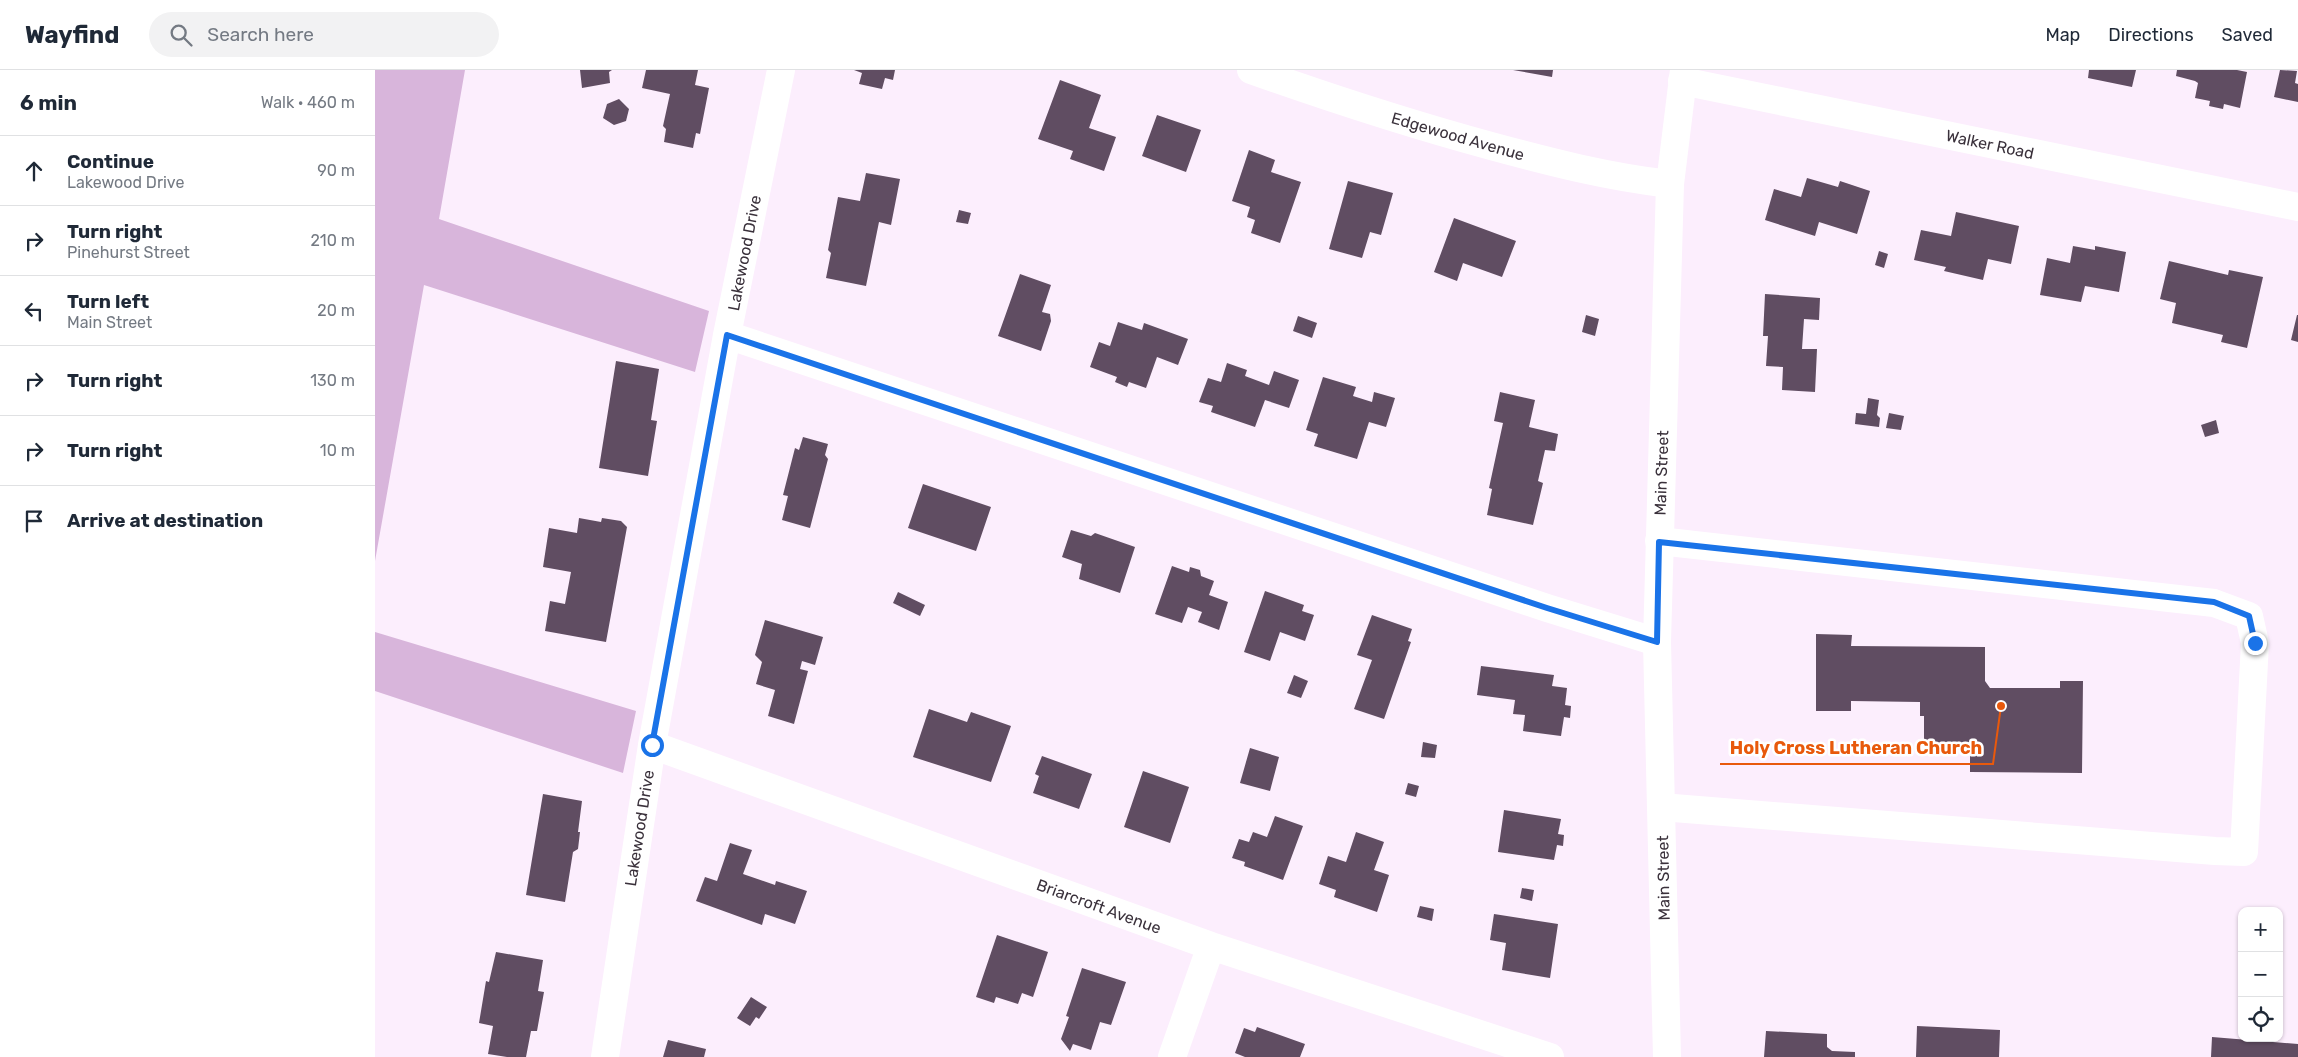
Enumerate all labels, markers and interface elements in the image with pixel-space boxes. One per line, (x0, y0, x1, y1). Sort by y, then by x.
search box (149, 12, 499, 57)
text: Wayfind (25, 21, 119, 49)
icon: search (167, 21, 195, 49)
text: Search here (207, 23, 314, 46)
text: Map (2045, 24, 2080, 46)
text: Directions (2108, 24, 2194, 46)
text: Saved (2222, 24, 2273, 46)
text: 6 min (20, 90, 77, 115)
text: Walk · 460 m (261, 93, 355, 112)
street label: Edgewood Avenue (1389, 108, 1527, 165)
street label: Walker Road (1944, 126, 2036, 163)
text: Continue (67, 150, 154, 173)
icon: ahead (20, 157, 48, 185)
text: 90 m (317, 161, 355, 180)
text: Lakewood Drive (67, 173, 184, 192)
street label: Lakewood Drive (724, 194, 765, 313)
text: Turn right (67, 220, 162, 243)
icon: right (20, 227, 48, 255)
text: 210 m (310, 231, 355, 250)
text: Pinehurst Street (67, 243, 190, 262)
text: Turn left (67, 290, 149, 313)
icon: left (20, 297, 48, 325)
text: 20 m (317, 301, 355, 320)
text: Main Street (67, 313, 152, 332)
icon: right (20, 367, 48, 395)
text: Turn right (67, 369, 162, 392)
text: 130 m (310, 371, 355, 390)
street label: Main Street (1651, 430, 1672, 516)
icon: right (20, 437, 48, 465)
text: Turn right (67, 439, 162, 462)
text: 10 m (320, 441, 355, 460)
icon: arrive (20, 507, 48, 535)
text: Arrive at destination (67, 509, 263, 532)
route end (2244, 632, 2267, 655)
callout: Holy Cross Lutheran Church (1720, 731, 1993, 764)
route start (641, 734, 664, 757)
text: Holy Cross Lutheran Church (1730, 737, 1982, 759)
street label: Lakewood Drive (621, 769, 658, 888)
street label: Main Street (1653, 835, 1674, 921)
street label: Briarcroft Avenue (1034, 875, 1164, 938)
map controls (2238, 907, 2283, 1042)
button: + (2238, 907, 2283, 952)
button: − (2238, 952, 2283, 997)
button: locate (2238, 997, 2283, 1042)

